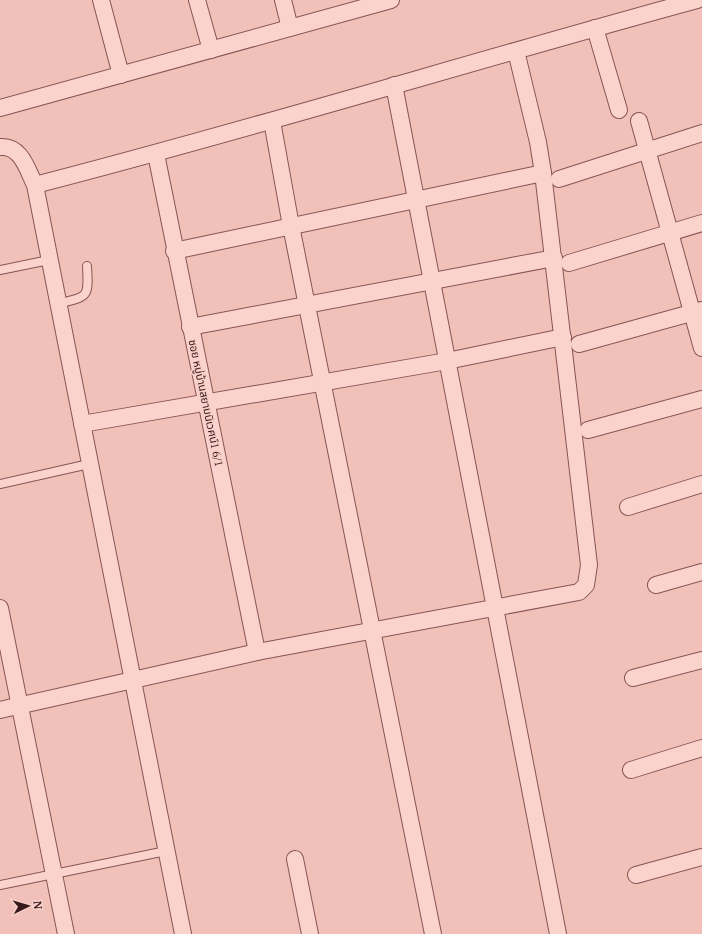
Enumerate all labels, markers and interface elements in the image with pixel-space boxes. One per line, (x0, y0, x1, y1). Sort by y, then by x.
street label: ซอย หมู่บ้านสยามนิเวศน์1 6/1 (186, 338, 226, 468)
north arrow (8, 886, 48, 926)
text: N (31, 900, 45, 911)

